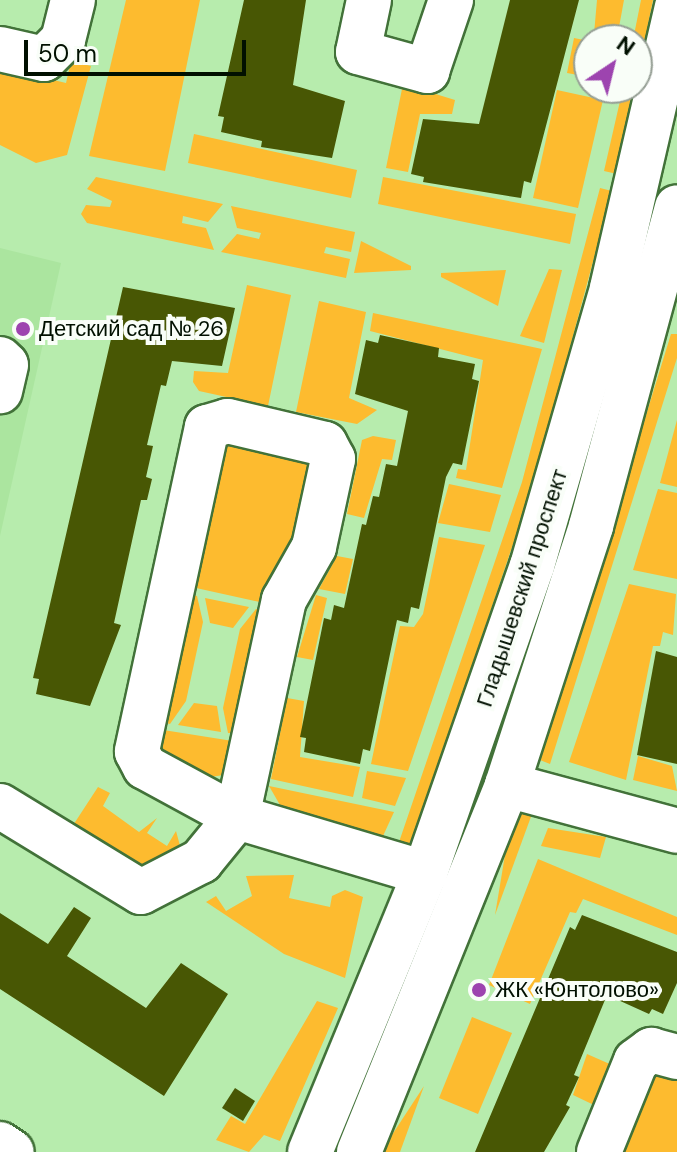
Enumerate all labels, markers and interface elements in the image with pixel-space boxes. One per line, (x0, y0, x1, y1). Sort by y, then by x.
scale bar (28, 24, 250, 74)
north arrow (573, 24, 653, 104)
text: N (611, 29, 641, 62)
text: 50 m (38, 38, 97, 69)
place label: Детский сад № 26 (39, 316, 224, 342)
marker: Детский сад № 26 (14, 320, 32, 338)
street label: Гладышевский проспект (471, 466, 573, 710)
place label: ЖК «Юнтолово» (495, 977, 659, 1003)
marker: ЖК «Юнтолово» (470, 981, 488, 999)

